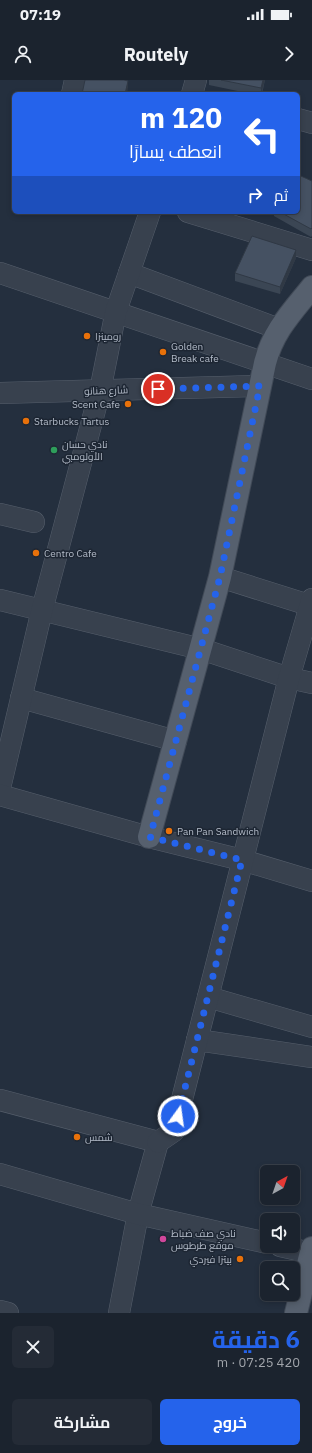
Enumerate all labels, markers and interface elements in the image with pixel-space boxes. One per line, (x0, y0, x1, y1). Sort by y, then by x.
text: 07:19 (20, 5, 61, 24)
icon: person (12, 43, 34, 65)
text: Routely (124, 43, 188, 66)
icon: forward (278, 43, 300, 65)
text: 120 m (140, 99, 222, 136)
icon: left (236, 108, 288, 160)
text: انعطف يسارًا (129, 140, 222, 163)
icon: right (244, 184, 266, 206)
text: ثم (274, 186, 288, 205)
place label: رومينزا (95, 330, 121, 343)
marker: رومينزا (82, 331, 92, 341)
place label: Golden Break cafe (171, 340, 219, 365)
marker: Golden Break cafe (158, 347, 168, 357)
pin (141, 372, 175, 406)
icon: arrive (147, 378, 169, 400)
street label: شارع هنانو (84, 383, 128, 398)
place label: Scent Cafe (72, 398, 121, 411)
marker: Scent Cafe (123, 399, 133, 409)
place label: Starbucks Tartus (34, 415, 109, 428)
marker: Starbucks Tartus (21, 416, 31, 426)
place label: نادي حسان الأولومبي (62, 438, 108, 464)
marker: نادي حسان الأولومبي (49, 445, 59, 455)
place label: Centro Cafe (44, 547, 97, 560)
marker: Centro Cafe (31, 548, 41, 558)
place label: Pan Pan Sandwich (177, 825, 259, 838)
marker: Pan Pan Sandwich (164, 826, 174, 836)
position arrow (157, 1095, 199, 1137)
place label: شمس (85, 1131, 113, 1144)
marker: شمس (72, 1132, 82, 1142)
north arrow (260, 1165, 300, 1205)
map controls (260, 1165, 300, 1301)
button: sound (260, 1213, 300, 1253)
place label: نادي صف ضباط موقع طرطوس (171, 1227, 236, 1252)
marker: نادي صف ضباط موقع طرطوس (158, 1234, 168, 1244)
place label: بيتزا فيردي (190, 1253, 232, 1267)
marker: بيتزا فيردي (235, 1254, 245, 1264)
button: search (260, 1261, 300, 1301)
text: 6 دقيقة (212, 1323, 300, 1355)
button: close (12, 1326, 54, 1368)
text: 420 m · 07:25 (217, 1354, 300, 1371)
button: مشاركة (12, 1399, 152, 1445)
button: خروج (160, 1399, 300, 1445)

